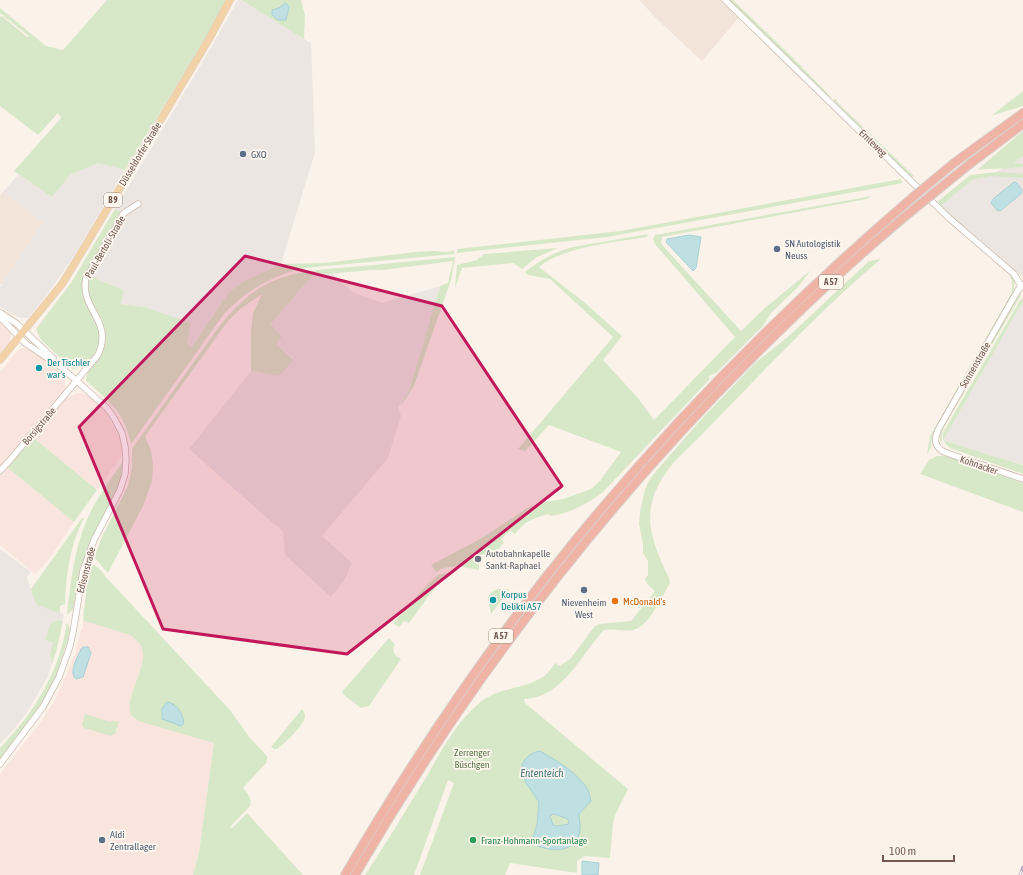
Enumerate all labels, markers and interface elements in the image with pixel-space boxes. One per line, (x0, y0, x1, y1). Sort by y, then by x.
street label: Düsseldorfer Straße (117, 120, 164, 188)
street label: Ernteweg (857, 127, 890, 159)
marker: GXO (238, 149, 248, 159)
place label: GXO (251, 149, 267, 160)
road number: B 9 (104, 193, 122, 207)
street label: Paul-Bertoli-Straße (83, 213, 128, 280)
place label: SN Autologistik Neuss (785, 238, 841, 261)
marker: SN Autologistik Neuss (772, 244, 782, 254)
road number: A 57 (819, 275, 843, 289)
street label: Sonnenstraße (957, 340, 993, 390)
place label: Der Tischler war's (47, 357, 91, 380)
marker: Der Tischler war's (34, 363, 44, 373)
street label: Borsigstraße (20, 405, 58, 447)
street label: Kohnacker (959, 453, 1000, 477)
street label: Edisonstraße (75, 545, 98, 594)
place label: Autobahnkapelle Sankt-Raphael (486, 548, 551, 571)
marker: Autobahnkapelle Sankt-Raphael (473, 554, 483, 564)
marker: Nievenheim West (579, 585, 589, 595)
place label: Korpus Delikti A57 (501, 589, 542, 612)
marker: Korpus Delikti A57 (488, 595, 498, 605)
marker: McDonald's (610, 596, 620, 606)
place label: McDonald's (623, 596, 666, 607)
place label: Nievenheim West (562, 597, 606, 620)
road number: A 57 (489, 629, 513, 643)
park label: Zerrenger Büschgen (454, 747, 491, 770)
water label: Ententeich (520, 767, 564, 779)
place label: Aldi Zentrallager (110, 829, 157, 852)
marker: Aldi Zentrallager (97, 835, 107, 845)
marker: Franz-Hohmann-Sportanlage (468, 835, 478, 845)
place label: Franz-Hohmann-Sportanlage (481, 835, 588, 846)
scale bar (883, 837, 954, 863)
text: 100 m (889, 844, 916, 858)

